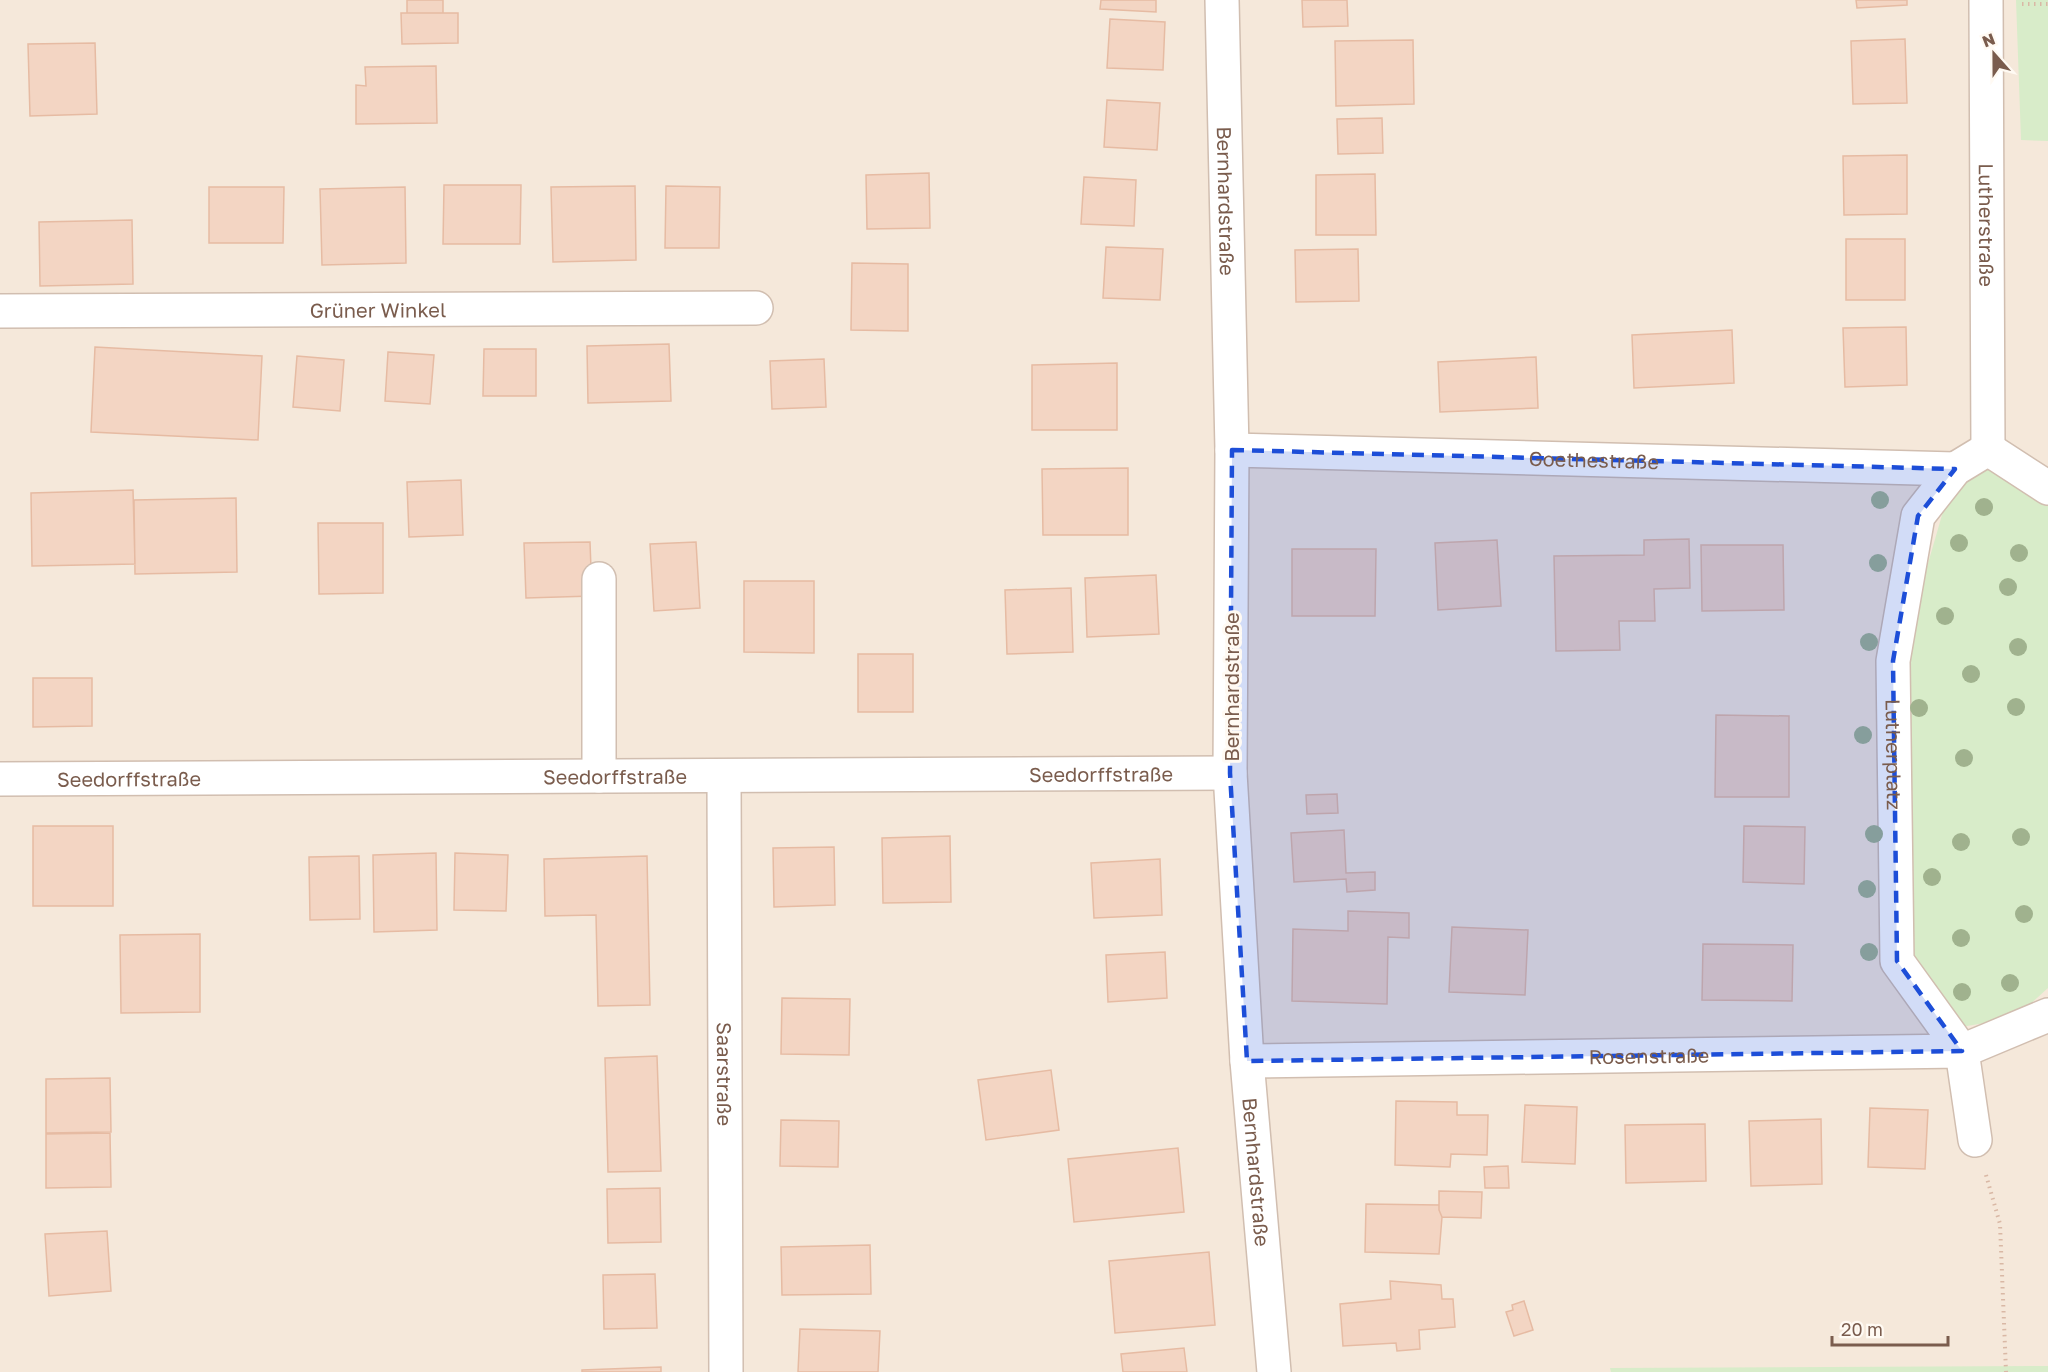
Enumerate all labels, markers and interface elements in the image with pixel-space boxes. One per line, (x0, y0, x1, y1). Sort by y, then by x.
north arrow (1964, 24, 2024, 84)
text: N (1979, 28, 1998, 52)
street label: Bernhardstraße (1213, 126, 1240, 276)
street label: Lutherstraße (1975, 163, 1999, 287)
street label: Grüner Winkel (310, 297, 446, 322)
street label: Goethestraße (1528, 446, 1659, 473)
street label: Bernhardstraße (1219, 612, 1243, 762)
street label: Lutherplatz (1882, 699, 1907, 810)
street label: Seedorffstraße (1029, 761, 1173, 786)
street label: Seedorffstraße (543, 764, 687, 788)
street label: Seedorffstraße (57, 766, 201, 791)
street label: Saarstraße (713, 1022, 737, 1126)
street label: Rosenstraße (1588, 1043, 1709, 1068)
street label: Bernhardstraße (1238, 1096, 1275, 1247)
scale bar (1832, 1309, 1948, 1347)
text: 20 m (1841, 1318, 1883, 1340)

